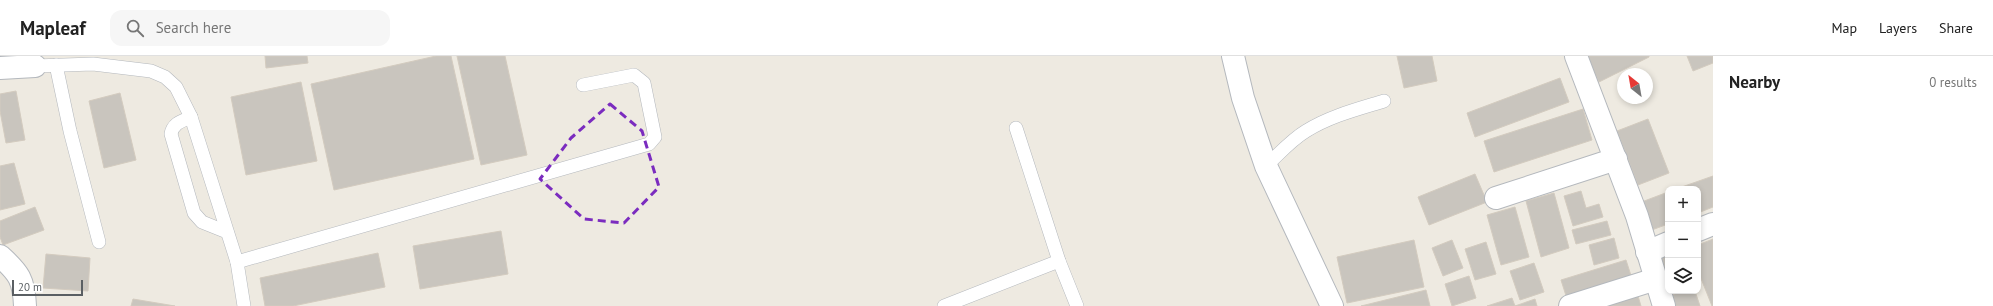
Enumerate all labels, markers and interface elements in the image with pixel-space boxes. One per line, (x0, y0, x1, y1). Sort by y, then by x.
search box (110, 10, 390, 46)
text: Mapleaf (20, 16, 86, 40)
icon: search (124, 17, 146, 39)
text: Search here (156, 18, 231, 37)
text: Map (1831, 19, 1857, 37)
text: Layers (1879, 19, 1917, 37)
text: Share (1939, 19, 1973, 37)
north arrow (1617, 68, 1653, 104)
text: Nearby (1729, 71, 1780, 93)
text: 0 results (1929, 74, 1977, 91)
map controls (1665, 186, 1701, 294)
button: + (1665, 186, 1701, 222)
button: − (1665, 222, 1701, 258)
button: layers (1665, 258, 1701, 294)
scale bar (12, 278, 83, 297)
text: 20 m (18, 280, 42, 294)

